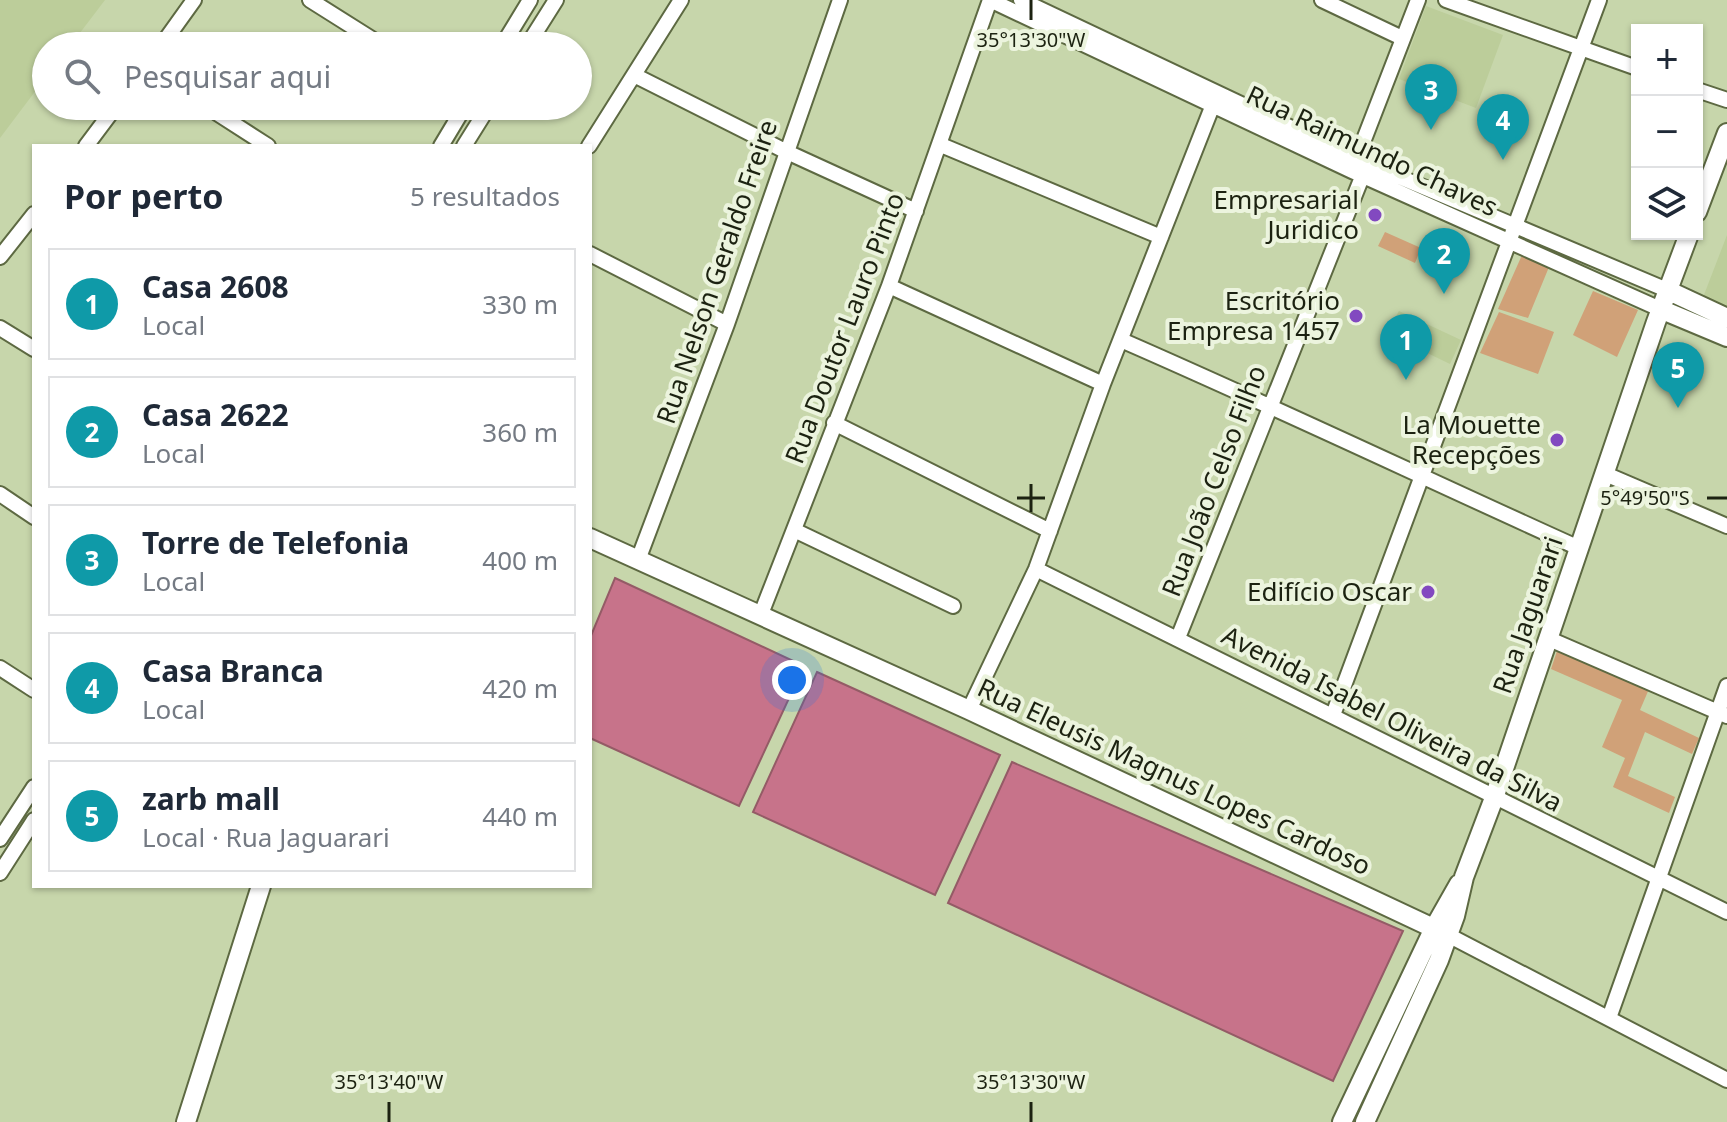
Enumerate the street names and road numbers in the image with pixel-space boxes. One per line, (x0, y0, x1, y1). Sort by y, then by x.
street label: Rua Raimundo Chaves (1241, 76, 1504, 224)
street label: Rua Nelson Geraldo Freire (647, 115, 785, 428)
street label: Rua Doutor Lauro Pinto (776, 187, 912, 468)
street label: Rua João Celso Filho (1152, 360, 1274, 601)
street label: Rua Jaguarari (1483, 531, 1571, 698)
street label: Avenida Isabel Oliveira da Silva (1216, 616, 1569, 820)
street label: Rua Eleusis Magnus Lopes Cardoso (972, 669, 1377, 883)

